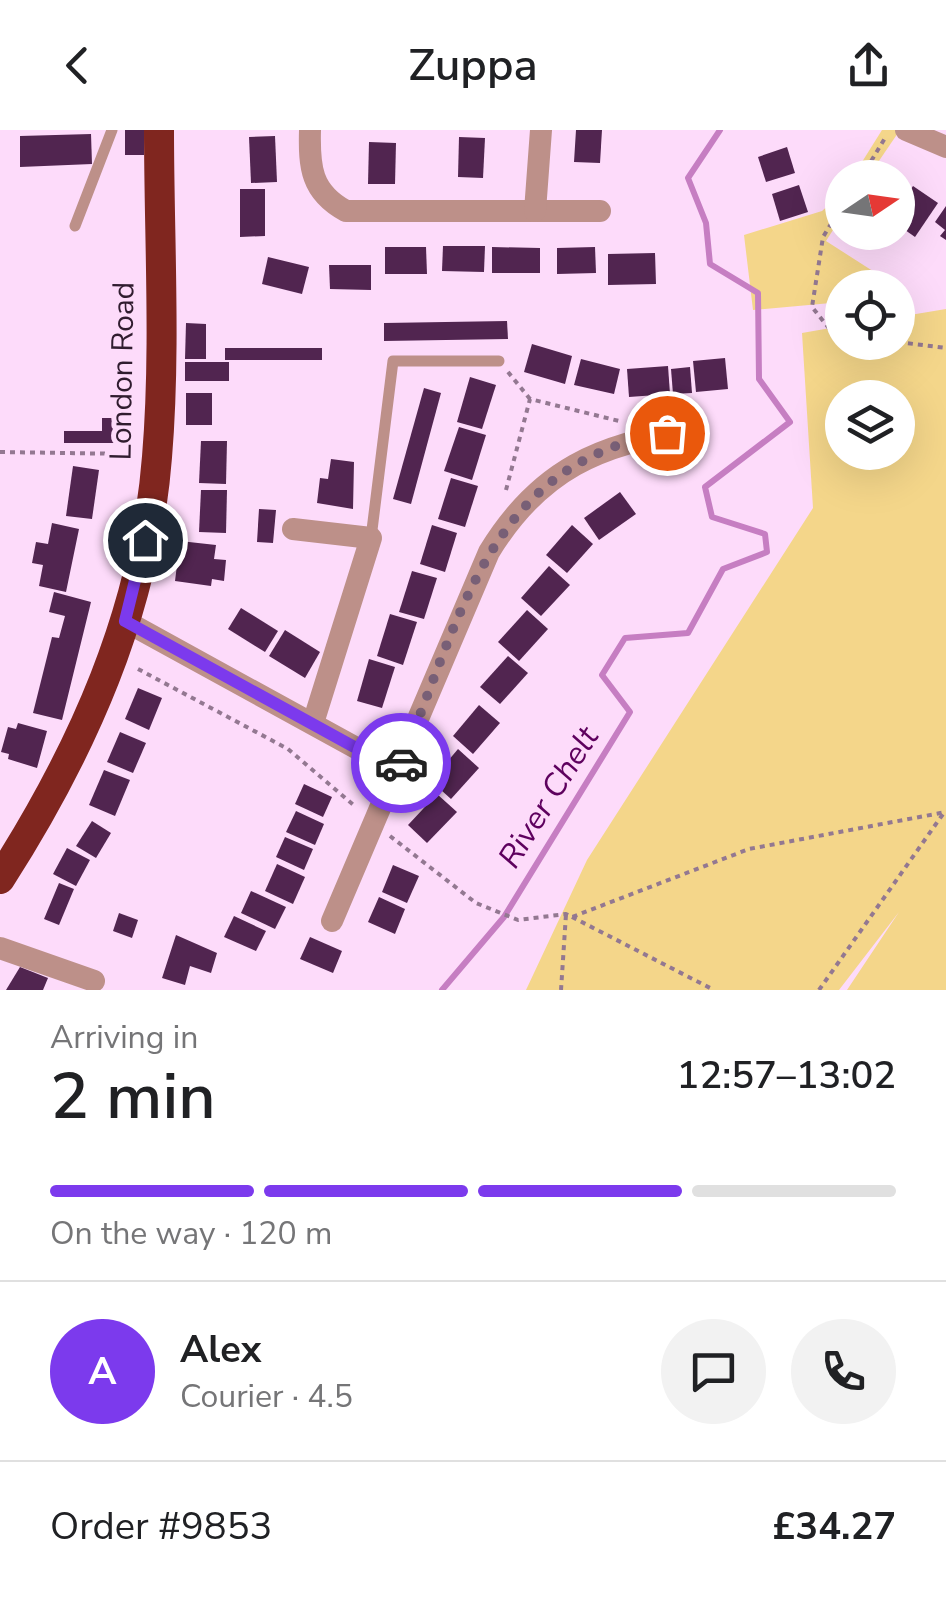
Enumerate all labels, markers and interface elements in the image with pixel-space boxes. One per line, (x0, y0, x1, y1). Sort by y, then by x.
text: Zuppa (408, 35, 538, 96)
icon: back (50, 38, 105, 93)
icon: share (841, 38, 896, 93)
north arrow (825, 160, 915, 250)
map controls (825, 160, 915, 470)
button: locate (825, 270, 915, 360)
street label: London Road (100, 281, 145, 461)
button: layers (825, 380, 915, 470)
pin (625, 391, 710, 476)
icon: bag (640, 406, 695, 461)
pin (103, 498, 188, 583)
icon: home (118, 513, 173, 568)
courier (351, 713, 451, 813)
water label: River Chelt (488, 718, 609, 876)
icon: car (374, 736, 429, 791)
text: Arriving in (50, 1016, 198, 1059)
text: 12:57–13:02 (677, 1050, 896, 1101)
text: 2 min (50, 1052, 216, 1141)
text: On the way · 120 m (50, 1212, 332, 1255)
button: chat (661, 1319, 766, 1424)
button: phone (791, 1319, 896, 1424)
text: Alex (180, 1324, 261, 1375)
text: A (88, 1346, 117, 1397)
text: Courier · 4.5 (180, 1375, 353, 1418)
text: Order #9853 (50, 1501, 272, 1552)
text: £34.27 (773, 1501, 896, 1552)

